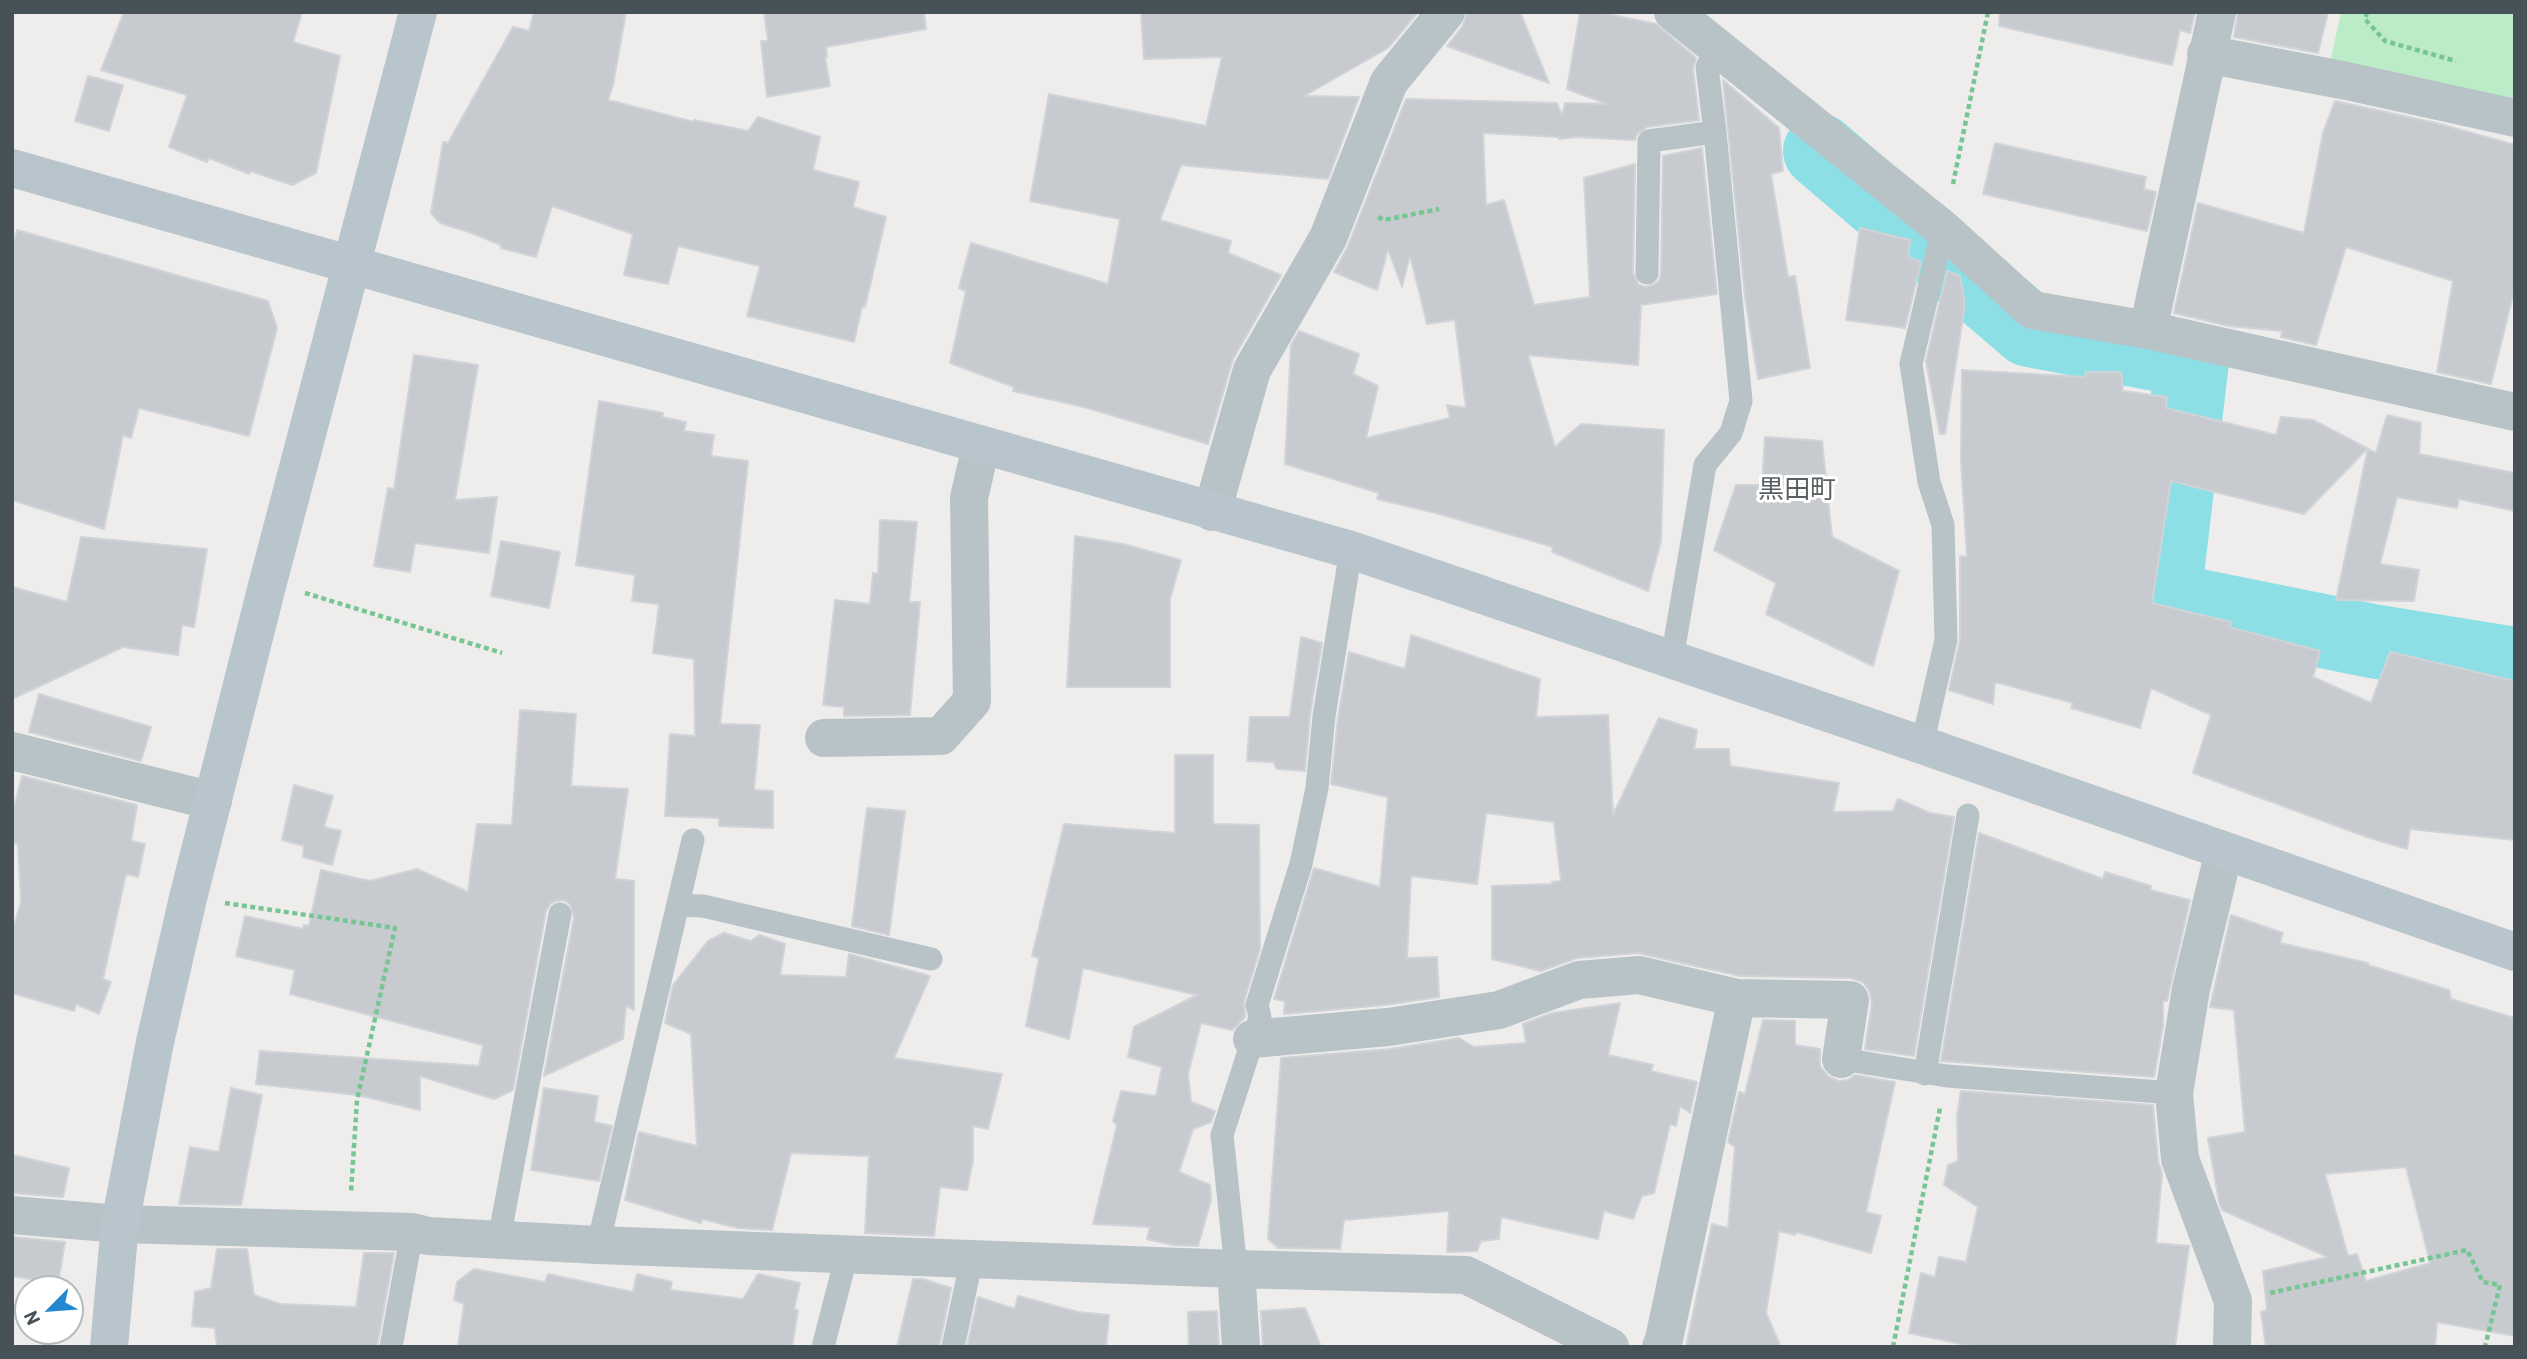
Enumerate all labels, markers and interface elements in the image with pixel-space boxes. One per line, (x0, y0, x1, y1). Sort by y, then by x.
district label: 黒田町 (1758, 473, 1836, 505)
north arrow (14, 1275, 84, 1345)
text: N (18, 1308, 44, 1329)

